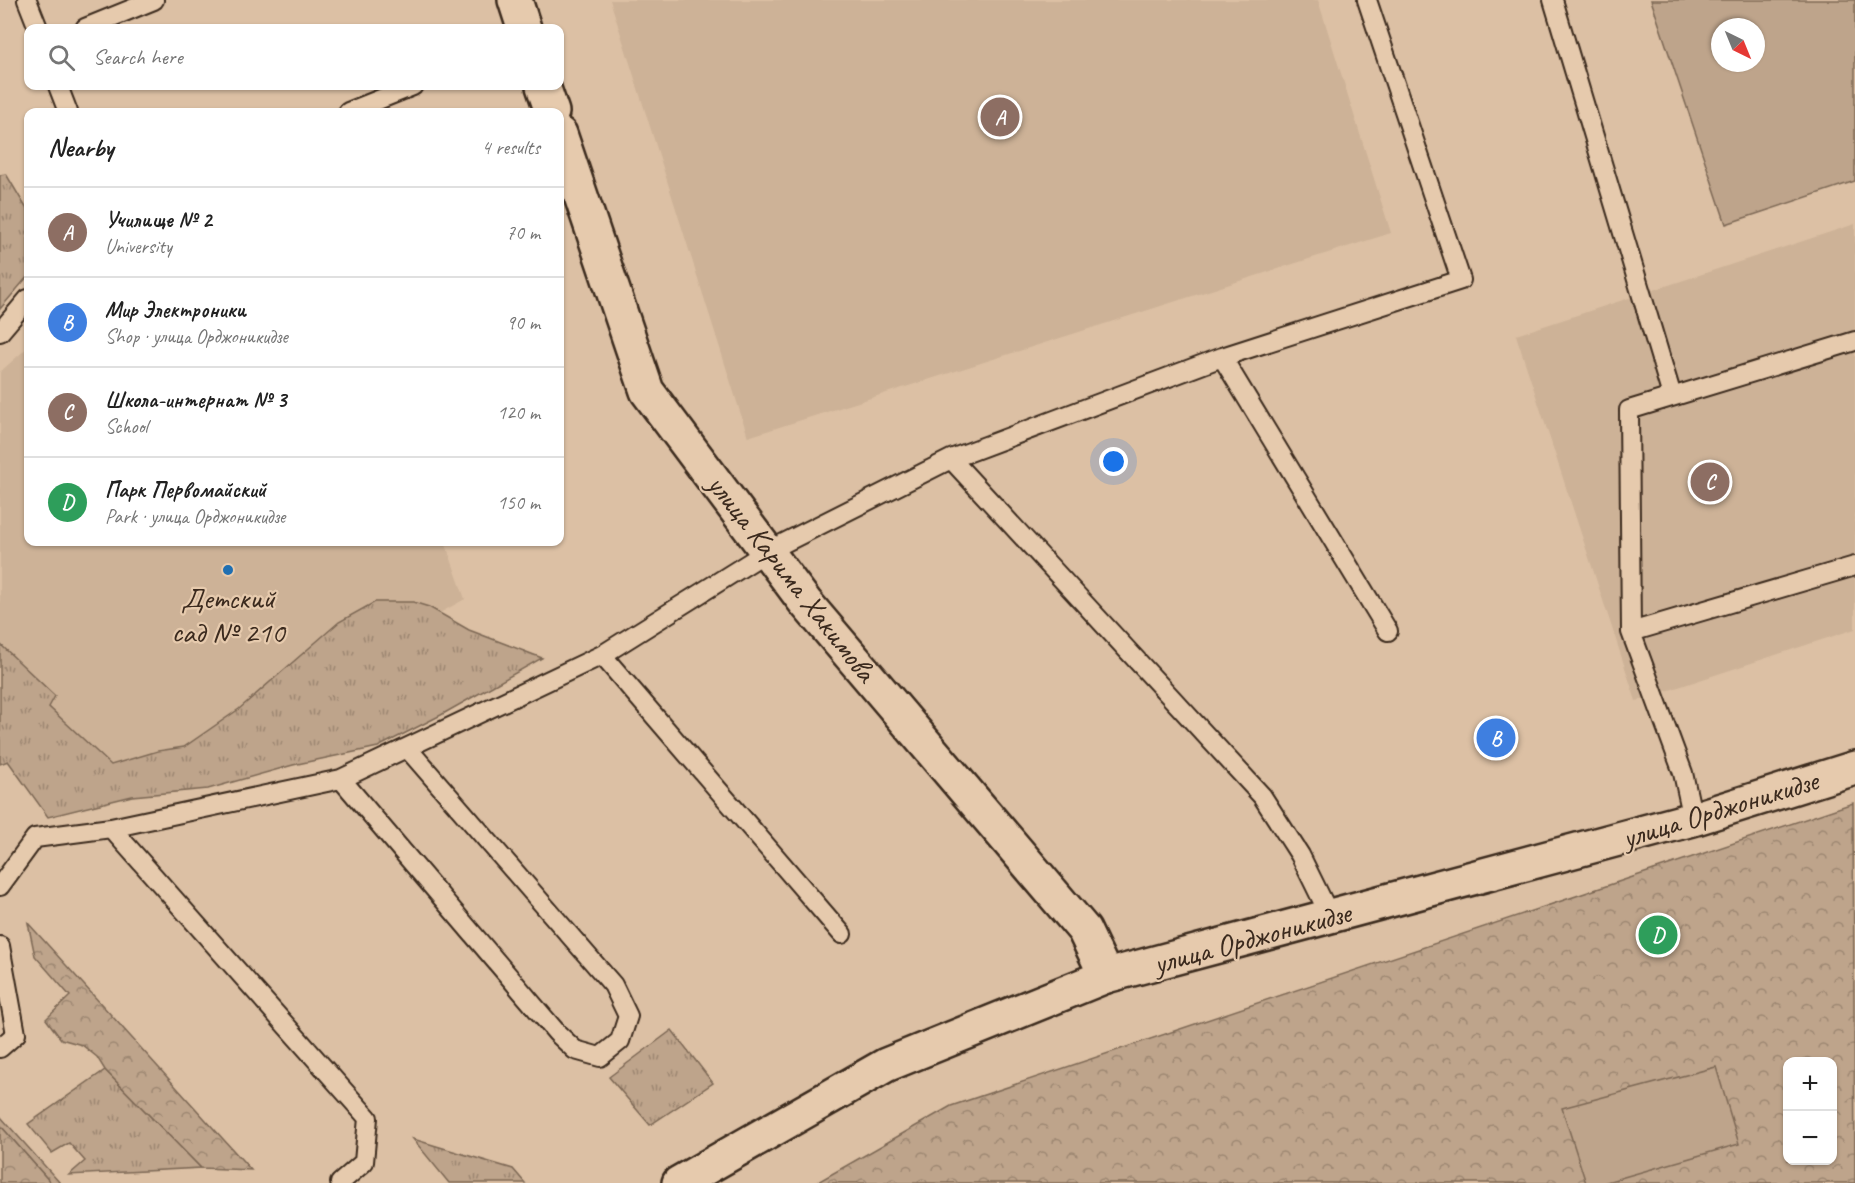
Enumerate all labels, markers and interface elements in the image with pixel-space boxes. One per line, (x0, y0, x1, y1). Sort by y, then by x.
north arrow (1711, 18, 1765, 72)
search box (24, 24, 564, 90)
icon: search (45, 41, 78, 74)
text: Search here (93, 43, 183, 71)
pin: A (980, 94, 1020, 140)
text: Nearby (48, 131, 113, 164)
text: 4 results (481, 135, 540, 160)
text: Училище № 2 (105, 206, 212, 234)
text: A (62, 220, 73, 245)
text: 70 m (506, 220, 540, 245)
text: University (105, 234, 172, 259)
text: Мир Электроники (105, 296, 246, 324)
text: B (62, 310, 73, 335)
text: 90 m (506, 310, 540, 335)
text: Shop · улица Орджоникидзе (105, 324, 288, 349)
text: Школа-интернат № 3 (105, 386, 286, 414)
text: C (63, 400, 72, 425)
text: 120 m (497, 400, 540, 425)
text: School (105, 414, 148, 439)
your location (1099, 447, 1128, 476)
pin: C (1690, 460, 1730, 504)
street label: улица Карима Хакимова (698, 465, 886, 691)
text: Парк Первомайский (105, 476, 266, 504)
text: D (62, 490, 73, 515)
text: 150 m (497, 490, 540, 515)
text: Park · улица Орджоникидзе (105, 504, 285, 529)
marker: Детский сад № 210 (221, 563, 235, 577)
place label: Детский сад № 210 (171, 579, 287, 651)
pin: B (1476, 716, 1516, 760)
street label: улица Орджоникидзе (1616, 761, 1825, 857)
street label: улица Орджоникидзе (1147, 893, 1357, 983)
pin: D (1638, 912, 1678, 958)
map controls (1783, 1057, 1837, 1165)
button: + (1783, 1057, 1837, 1111)
button: − (1783, 1111, 1837, 1165)

